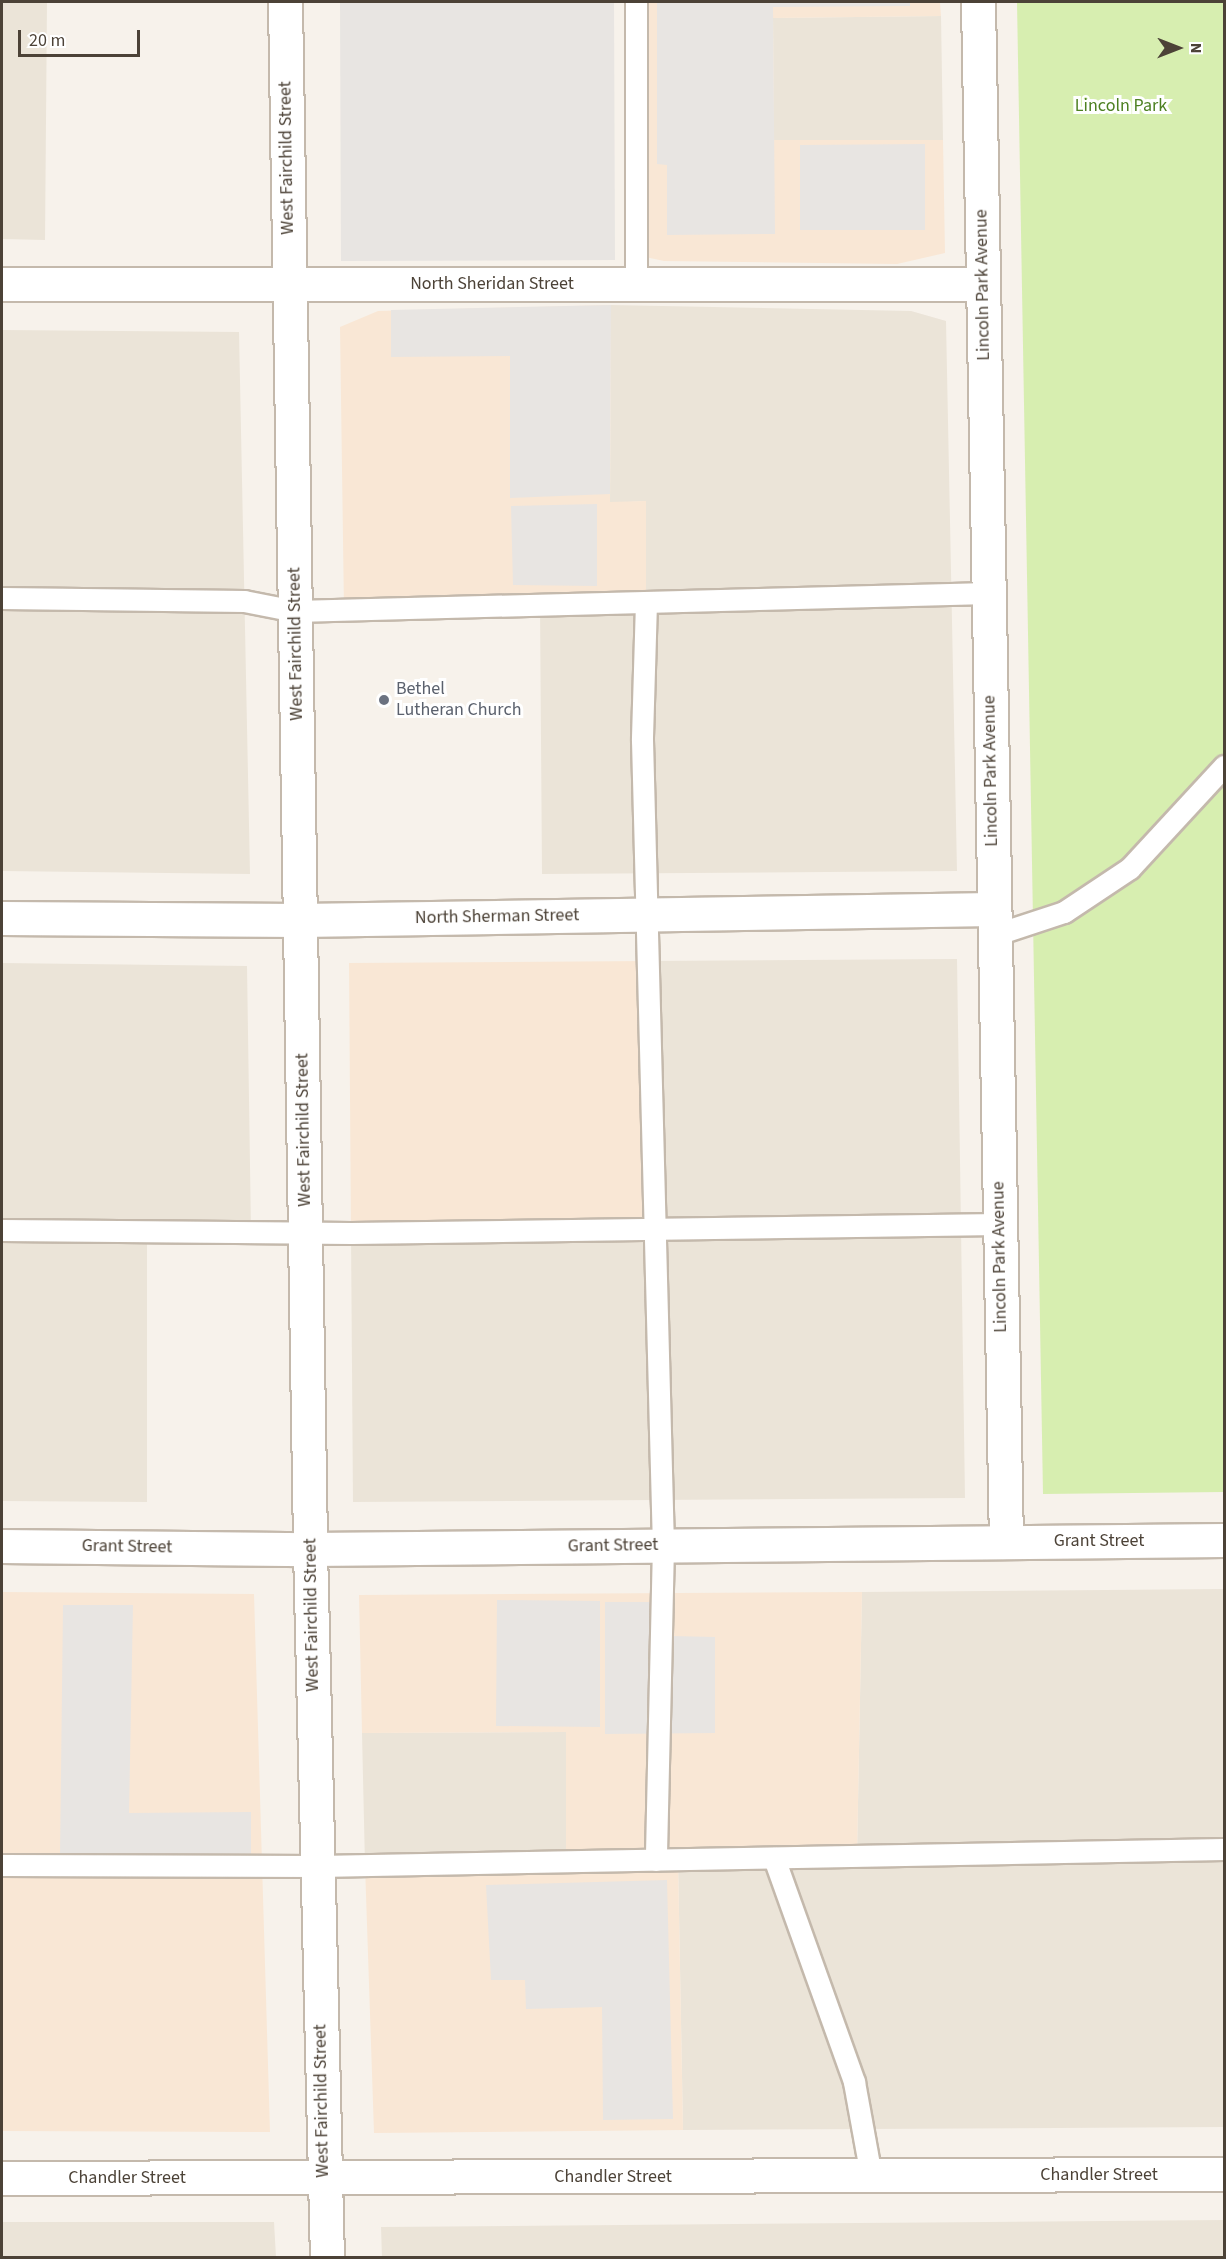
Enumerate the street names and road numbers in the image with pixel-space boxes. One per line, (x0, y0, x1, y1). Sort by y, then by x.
street label: West Fairchild Street (275, 81, 299, 235)
street label: Lincoln Park Avenue (971, 209, 995, 361)
street label: North Sheridan Street (410, 273, 574, 295)
street label: West Fairchild Street (284, 567, 308, 721)
street label: Lincoln Park Avenue (979, 695, 1003, 847)
street label: North Sherman Street (415, 905, 579, 929)
street label: West Fairchild Street (292, 1053, 316, 1207)
street label: Lincoln Park Avenue (988, 1181, 1012, 1333)
street label: Grant Street (1054, 1530, 1144, 1552)
street label: Grant Street (568, 1534, 658, 1558)
street label: Grant Street (82, 1535, 172, 1559)
street label: West Fairchild Street (300, 1538, 324, 1692)
street label: West Fairchild Street (310, 2024, 334, 2178)
street label: Chandler Street (1040, 2164, 1158, 2186)
street label: Chandler Street (554, 2166, 672, 2188)
street label: Chandler Street (68, 2167, 186, 2189)

